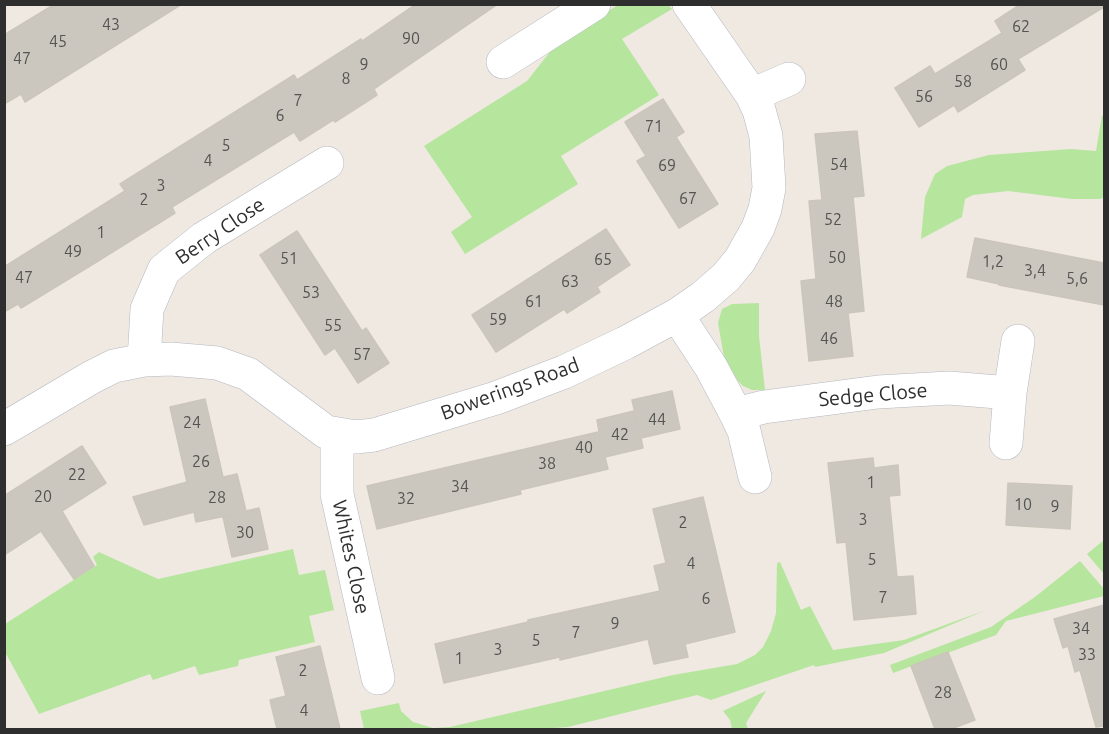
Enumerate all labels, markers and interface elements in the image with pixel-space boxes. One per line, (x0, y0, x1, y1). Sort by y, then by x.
house number: 43 (102, 15, 120, 35)
house number: 62 (1012, 17, 1030, 37)
house number: 90 (402, 29, 420, 49)
house number: 45 (49, 32, 67, 52)
house number: 47 (13, 49, 31, 69)
house number: 9 (359, 55, 369, 75)
house number: 60 (990, 55, 1008, 75)
house number: 8 (341, 69, 351, 89)
house number: 58 (954, 72, 972, 92)
house number: 56 (915, 87, 933, 107)
house number: 7 (293, 91, 303, 111)
house number: 6 (275, 106, 285, 126)
house number: 71 (645, 117, 663, 137)
house number: 5 (221, 136, 231, 156)
house number: 4 (203, 151, 213, 171)
house number: 54 (830, 155, 848, 175)
house number: 69 (658, 156, 676, 176)
house number: 3 (156, 176, 166, 196)
house number: 67 (679, 189, 697, 209)
house number: 2 (139, 190, 149, 210)
street label: Berry Close (171, 192, 269, 270)
house number: 52 (824, 210, 842, 230)
house number: 1 (96, 223, 106, 243)
house number: 49 (64, 242, 82, 262)
house number: 50 (828, 248, 846, 268)
house number: 51 (280, 249, 298, 269)
house number: 65 (594, 250, 612, 270)
house number: 1,2 (982, 252, 1004, 272)
house number: 3,4 (1024, 261, 1046, 281)
house number: 47 (15, 268, 33, 288)
house number: 5,6 (1066, 269, 1088, 289)
house number: 63 (561, 272, 579, 292)
house number: 53 (302, 283, 320, 303)
house number: 61 (525, 292, 543, 312)
house number: 48 (825, 292, 843, 312)
house number: 59 (489, 310, 507, 330)
house number: 55 (324, 316, 342, 336)
house number: 46 (820, 329, 838, 349)
house number: 57 (353, 345, 371, 365)
street label: Bowerings Road (437, 353, 583, 425)
street label: Sedge Close (818, 378, 928, 412)
house number: 44 (648, 410, 666, 430)
house number: 24 (183, 413, 201, 433)
house number: 42 (611, 425, 629, 445)
house number: 40 (575, 438, 593, 458)
house number: 26 (192, 452, 210, 472)
house number: 38 (538, 454, 556, 474)
house number: 22 (68, 465, 86, 485)
house number: 1 (866, 473, 876, 493)
house number: 34 (451, 477, 469, 497)
house number: 20 (34, 487, 52, 507)
house number: 28 (208, 488, 226, 508)
house number: 32 (397, 489, 415, 509)
house number: 10 (1014, 495, 1032, 515)
house number: 9 (1050, 497, 1060, 517)
street label: Whites Close (327, 498, 375, 616)
house number: 3 (858, 510, 868, 530)
house number: 2 (678, 513, 688, 533)
house number: 30 (236, 523, 254, 543)
house number: 5 (867, 550, 877, 570)
house number: 4 (686, 554, 696, 574)
house number: 7 (878, 588, 888, 608)
house number: 6 (701, 589, 711, 609)
house number: 9 (610, 614, 620, 634)
house number: 34 (1072, 619, 1090, 639)
house number: 7 (571, 623, 581, 643)
house number: 5 (531, 631, 541, 651)
house number: 3 (493, 640, 503, 660)
house number: 33 (1078, 645, 1096, 665)
house number: 1 (454, 649, 464, 669)
house number: 2 (298, 661, 308, 681)
house number: 28 (934, 683, 952, 703)
house number: 4 (299, 701, 309, 721)

